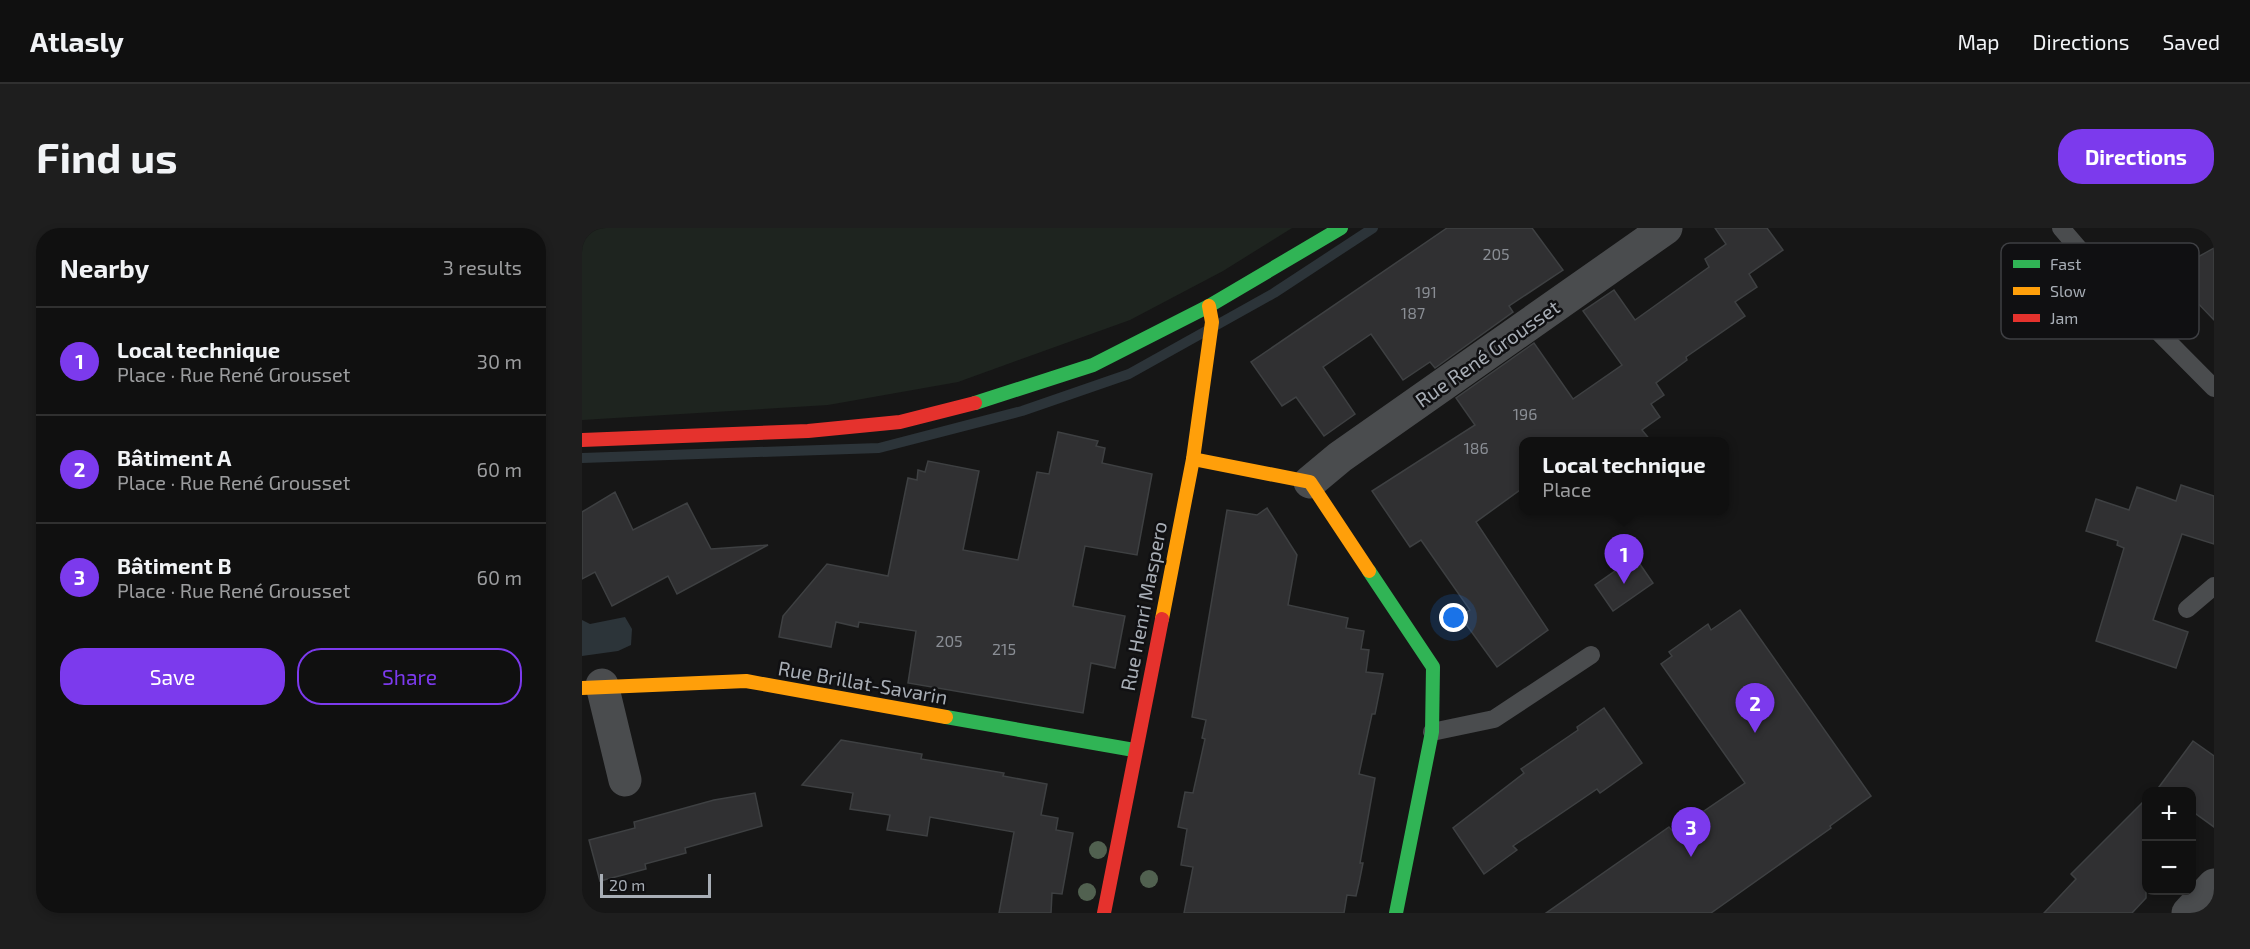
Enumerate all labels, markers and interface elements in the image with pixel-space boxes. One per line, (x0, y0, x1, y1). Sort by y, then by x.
text: Atlasly (30, 24, 124, 58)
text: Map (1957, 29, 2000, 54)
text: Directions (2033, 29, 2129, 54)
text: Saved (2162, 29, 2220, 54)
button: Directions (2058, 129, 2214, 184)
text: Find us (36, 131, 178, 181)
legend (2001, 243, 2199, 339)
house number: 205 (1482, 244, 1510, 263)
text: Nearby (60, 252, 149, 283)
text: Fast (2050, 254, 2081, 273)
text: 3 results (443, 255, 522, 279)
text: Slow (2050, 281, 2086, 300)
house number: 191 (1415, 282, 1437, 301)
street label: Rue René Grousset (1410, 294, 1564, 412)
house number: 187 (1401, 303, 1425, 322)
text: Jam (2050, 308, 2078, 327)
text: Local technique (117, 336, 280, 362)
text: 1 (75, 349, 84, 373)
text: 30 m (477, 349, 522, 373)
text: Place · Rue René Grousset (117, 362, 350, 386)
house number: 196 (1513, 404, 1537, 423)
popup (1519, 437, 1729, 515)
house number: 186 (1463, 438, 1489, 457)
text: Bâtiment A (117, 444, 231, 470)
text: Local technique (1542, 451, 1706, 477)
text: 2 (74, 457, 85, 481)
text: 60 m (477, 457, 522, 481)
text: Place · Rue René Grousset (117, 470, 350, 494)
text: Place (1542, 477, 1591, 501)
street label: Rue Henri Maspero (1115, 519, 1171, 693)
pin: 1 (1604, 534, 1644, 584)
text: Bâtiment B (117, 552, 232, 578)
text: 3 (74, 565, 85, 589)
text: 60 m (477, 565, 522, 589)
text: Place · Rue René Grousset (117, 578, 350, 602)
your location (1439, 603, 1468, 632)
house number: 205 (935, 631, 963, 650)
house number: 215 (992, 639, 1016, 658)
button: Save (60, 648, 285, 705)
button: Share (297, 648, 522, 705)
street label: Rue Brillat-Savarin (776, 655, 950, 709)
pin: 2 (1736, 684, 1774, 733)
map controls (2142, 787, 2196, 895)
button: + (2142, 787, 2196, 841)
pin: 3 (1672, 808, 1710, 857)
button: − (2142, 841, 2196, 895)
scale bar (600, 871, 711, 898)
text: 20 m (609, 875, 645, 894)

